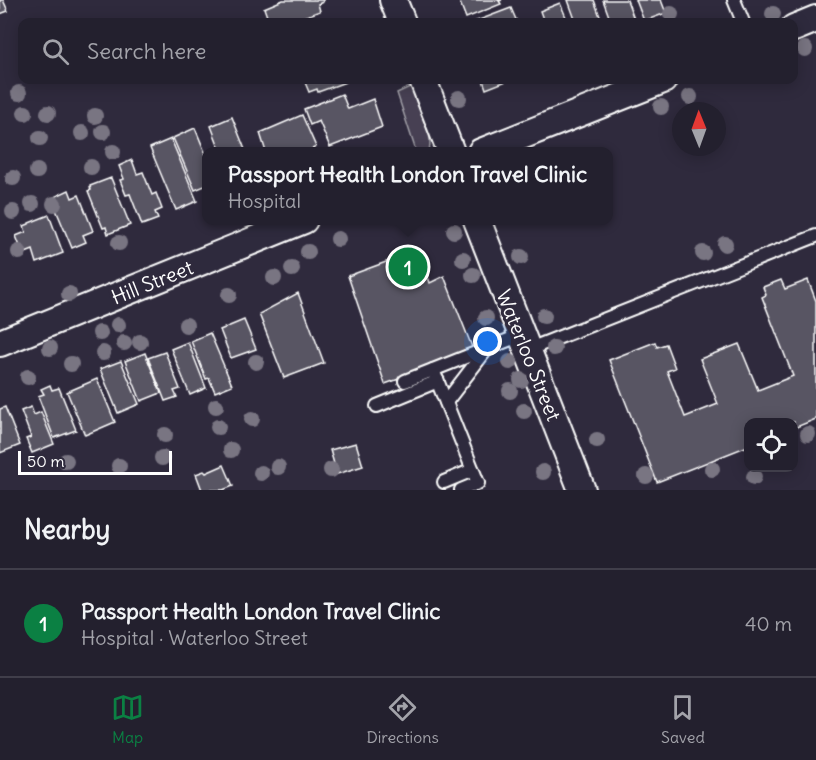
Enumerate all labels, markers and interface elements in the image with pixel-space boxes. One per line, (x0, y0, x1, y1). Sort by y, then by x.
search box (18, 18, 798, 84)
icon: search (39, 35, 72, 68)
text: Search here (87, 37, 206, 65)
north arrow (672, 102, 726, 156)
popup (202, 147, 613, 225)
text: Passport Health London Travel Clinic (228, 160, 587, 188)
text: Hospital (228, 188, 301, 213)
pin: 1 (388, 244, 428, 290)
street label: Hill Street (107, 254, 197, 310)
street label: Waterloo Street (491, 286, 567, 425)
your location (473, 327, 502, 356)
map controls (744, 418, 798, 472)
button: locate (744, 418, 798, 472)
scale bar (18, 448, 172, 476)
text: 50 m (27, 451, 65, 471)
text: Nearby (24, 513, 110, 546)
text: Passport Health London Travel Clinic (81, 597, 440, 625)
text: 1 (40, 611, 47, 636)
text: 40 m (745, 611, 792, 636)
text: Hospital · Waterloo Street (81, 625, 308, 650)
tab: Map (111, 691, 144, 747)
tab: Directions (366, 691, 439, 747)
tab: Saved (661, 691, 705, 747)

